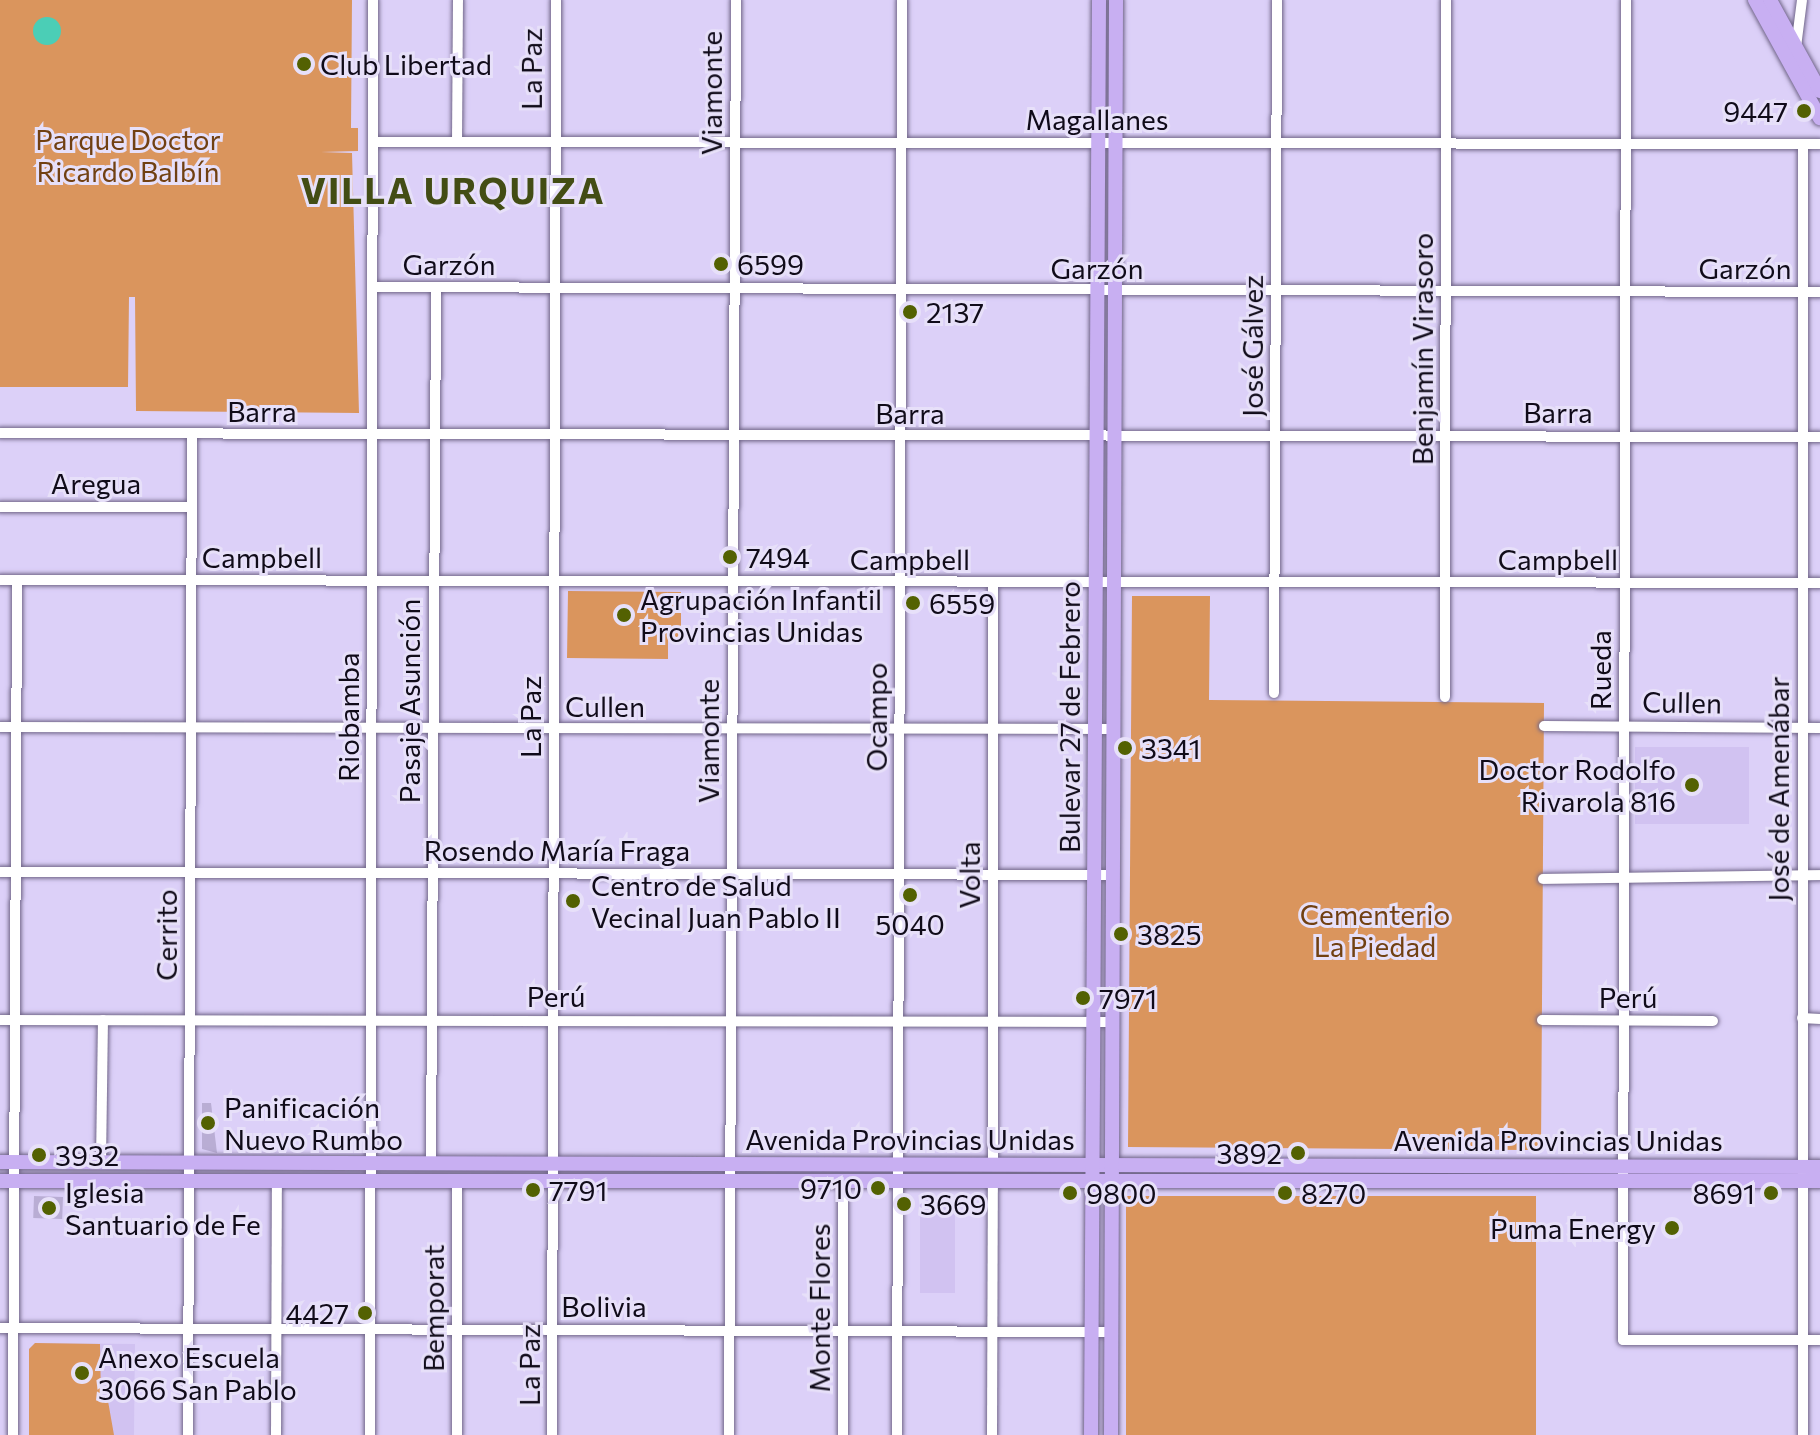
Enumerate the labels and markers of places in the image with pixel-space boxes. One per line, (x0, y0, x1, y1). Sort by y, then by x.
place label: Club Libertad (320, 47, 492, 81)
marker: Club Libertad (295, 55, 313, 73)
place label: 9447 (1723, 94, 1788, 128)
marker: 9447 (1795, 102, 1813, 120)
place label: 6599 (737, 247, 804, 281)
marker: 6599 (712, 255, 730, 273)
place label: 2137 (926, 295, 984, 329)
marker: 2137 (901, 303, 919, 321)
place label: 7494 (746, 540, 810, 574)
marker: 7494 (721, 548, 739, 566)
place label: Agrupación Infantil Provincias Unidas (640, 582, 882, 648)
place label: 6559 (929, 586, 995, 620)
marker: 6559 (904, 594, 922, 612)
marker: Agrupación Infantil Provincias Unidas (615, 606, 633, 624)
place label: 3341 (1141, 731, 1201, 765)
marker: 3341 (1116, 739, 1134, 757)
place label: Doctor Rodolfo Rivarola 816 (1479, 752, 1676, 818)
marker: Doctor Rodolfo Rivarola 816 (1683, 776, 1701, 794)
place label: Centro de Salud Vecinal Juan Pablo II (591, 868, 841, 934)
marker: 5040 (901, 886, 919, 904)
marker: Centro de Salud Vecinal Juan Pablo II (562, 890, 584, 912)
place label: 5040 (875, 907, 945, 941)
place label: 3825 (1137, 917, 1202, 951)
marker: 3825 (1112, 925, 1130, 943)
place label: 7971 (1099, 981, 1157, 1015)
marker: 7971 (1074, 989, 1092, 1007)
place label: Panificación Nuevo Rumbo (224, 1090, 403, 1156)
marker: Panificación Nuevo Rumbo (199, 1114, 217, 1132)
place label: 3892 (1217, 1136, 1282, 1170)
place label: 3932 (55, 1138, 119, 1172)
marker: 3892 (1289, 1144, 1307, 1162)
marker: 3932 (30, 1146, 48, 1164)
place label: 9710 (800, 1171, 862, 1205)
place label: 7791 (549, 1173, 607, 1207)
place label: Iglesia Santuario de Fe (65, 1175, 261, 1241)
place label: 9800 (1086, 1176, 1157, 1210)
place label: 8270 (1301, 1176, 1366, 1210)
place label: 8691 (1692, 1176, 1755, 1210)
marker: 9710 (869, 1179, 887, 1197)
marker: 7791 (524, 1181, 542, 1199)
marker: 9800 (1061, 1184, 1079, 1202)
marker: 8270 (1276, 1184, 1294, 1202)
marker: 8691 (1762, 1184, 1780, 1202)
place label: 3669 (920, 1187, 987, 1221)
marker: 3669 (895, 1195, 913, 1213)
marker: Iglesia Santuario de Fe (40, 1199, 58, 1217)
place label: Puma Energy (1490, 1211, 1656, 1245)
marker: Puma Energy (1663, 1219, 1681, 1237)
place label: 4427 (286, 1296, 349, 1330)
marker: 4427 (356, 1304, 374, 1322)
place label: Anexo Escuela 3066 San Pablo (98, 1340, 297, 1406)
marker: Anexo Escuela 3066 San Pablo (73, 1364, 91, 1382)

